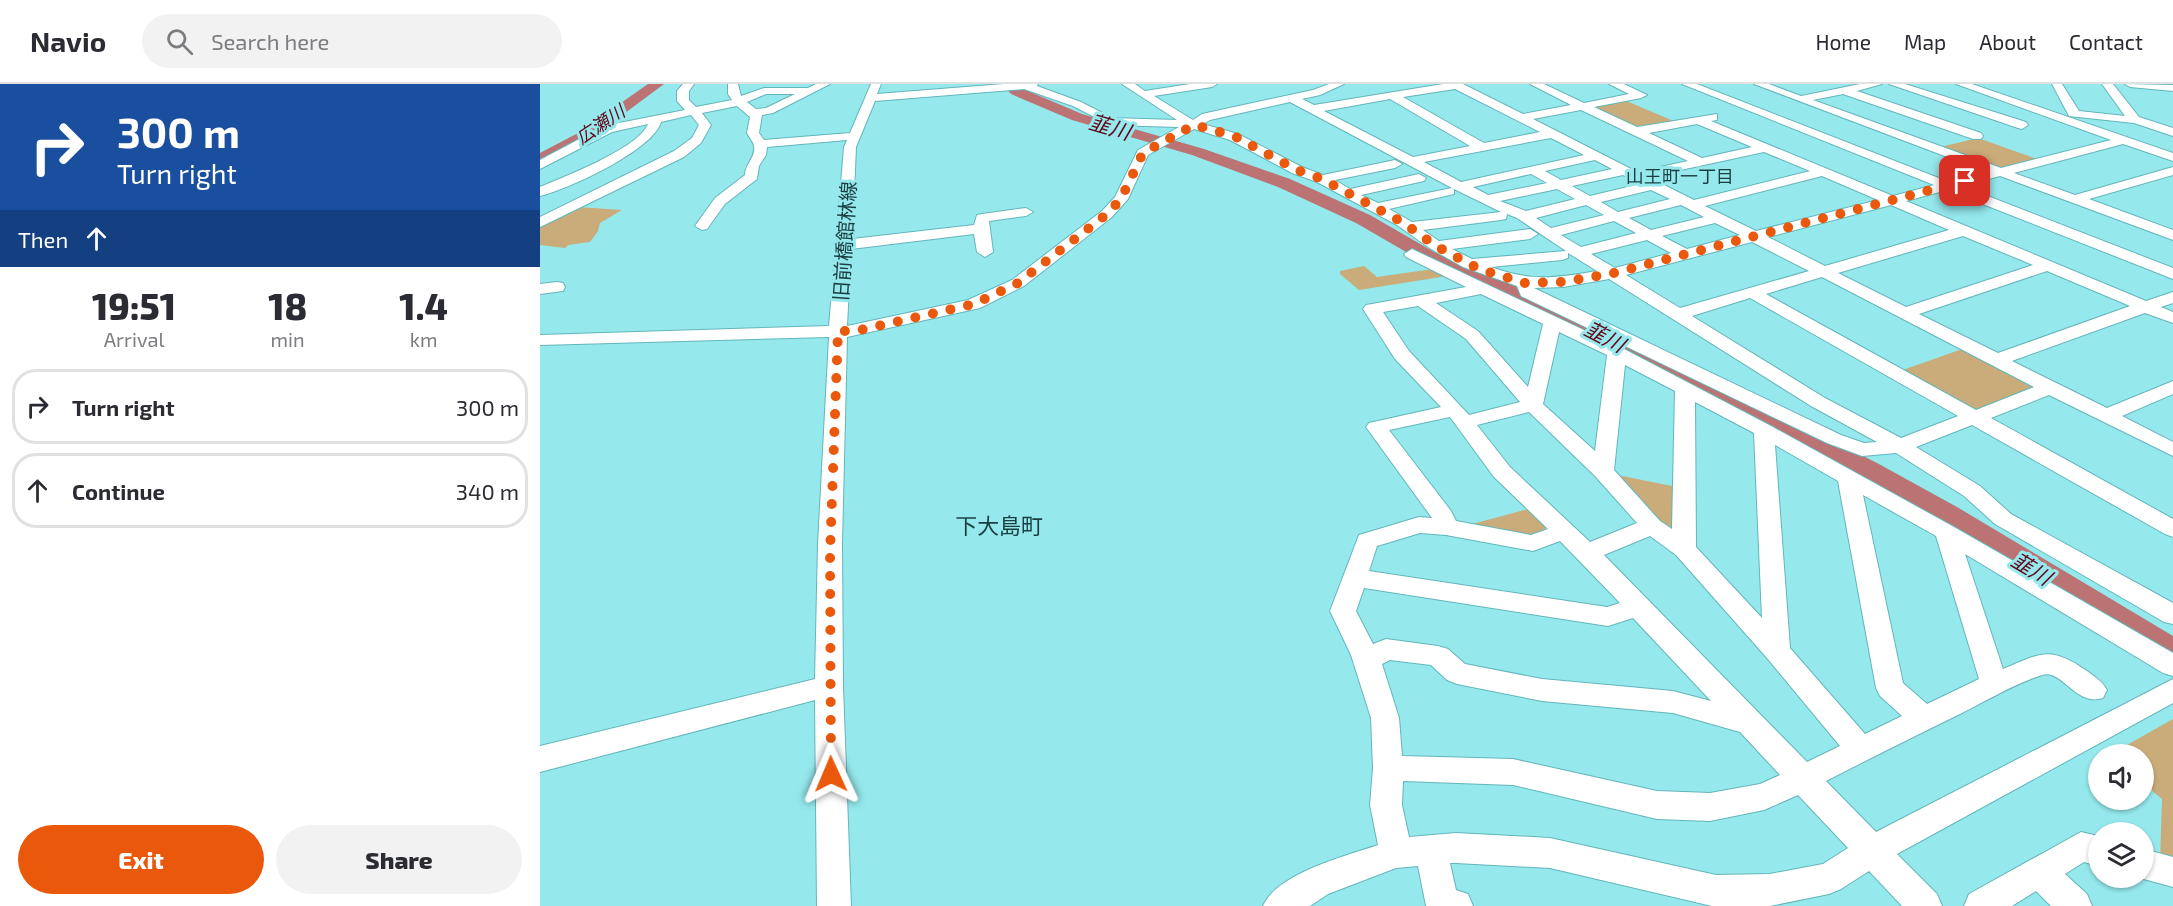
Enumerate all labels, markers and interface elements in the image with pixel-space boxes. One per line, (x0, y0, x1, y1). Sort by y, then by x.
search box (142, 14, 562, 68)
text: Navio (30, 24, 106, 58)
icon: search (163, 25, 196, 58)
text: Search here (211, 28, 329, 54)
text: Home (1815, 29, 1871, 54)
text: Map (1904, 29, 1946, 54)
text: About (1979, 29, 2036, 54)
text: Contact (2069, 29, 2143, 54)
water label: 広瀬川 (571, 99, 630, 148)
text: 300 m (117, 106, 240, 156)
icon: right (18, 108, 96, 186)
water label: 韮川 (1086, 108, 1136, 144)
pin (1939, 155, 1990, 206)
text: Turn right (117, 157, 237, 189)
icon: arrive (1948, 164, 1981, 197)
district label: 山王町一丁目 (1626, 165, 1734, 187)
street label: 旧前橋館林線 (828, 180, 860, 302)
icon: ahead (80, 222, 113, 255)
text: Then (18, 226, 68, 252)
text: 19:51 (92, 284, 176, 327)
text: 18 (268, 284, 307, 327)
text: 1.4 (399, 284, 448, 327)
water label: 韮川 (1581, 315, 1631, 358)
text: Arrival (104, 327, 165, 351)
text: min (271, 327, 305, 351)
text: km (410, 327, 437, 351)
icon: right (21, 390, 54, 423)
text: Turn right (72, 394, 174, 420)
text: 300 m (456, 394, 519, 420)
icon: ahead (21, 474, 54, 507)
text: Continue (72, 478, 165, 504)
text: 340 m (456, 478, 519, 504)
district label: 下大島町 (955, 512, 1043, 538)
water label: 韮川 (2008, 546, 2058, 591)
position arrow (799, 742, 863, 806)
map controls (2088, 744, 2154, 888)
button: sound (2088, 744, 2154, 810)
button: layers (2088, 822, 2154, 888)
button: Exit (18, 825, 264, 894)
button: Share (276, 825, 522, 894)

